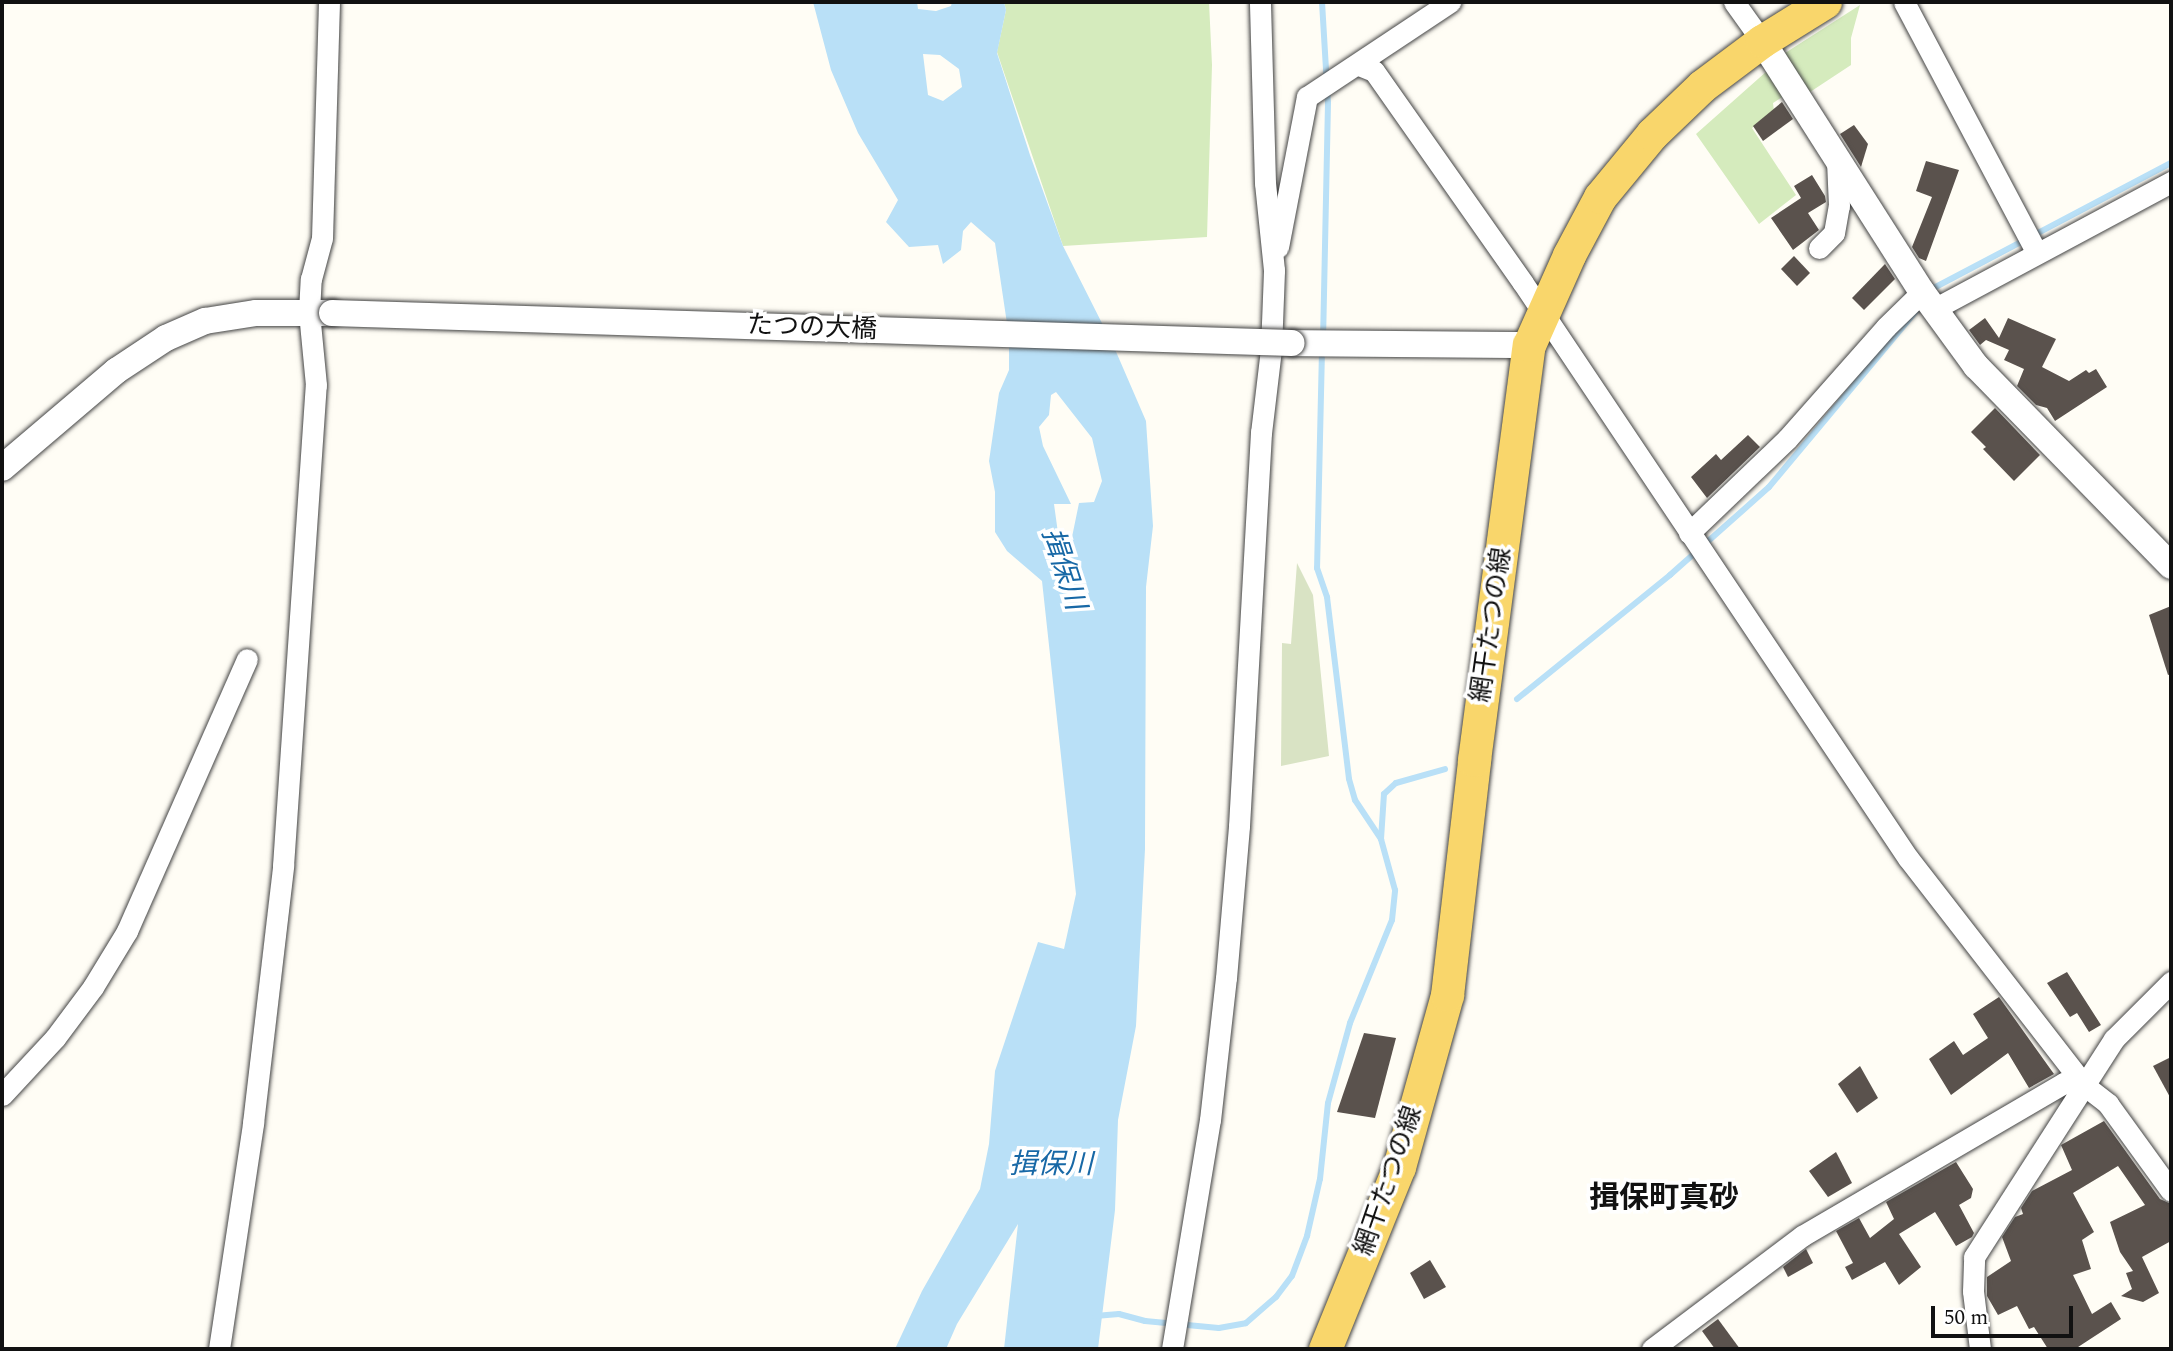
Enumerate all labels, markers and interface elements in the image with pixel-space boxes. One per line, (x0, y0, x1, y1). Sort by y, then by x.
street label: たつの大橋 (746, 310, 878, 346)
water label: 揖保川 (1034, 524, 1092, 614)
street label: 網干たつの線 (1466, 546, 1518, 704)
street label: 網干たつの線 (1349, 1102, 1429, 1260)
water label: 揖保川 (1009, 1148, 1093, 1182)
district label: 揖保町真砂 (1589, 1180, 1739, 1216)
scale bar (1935, 1292, 2077, 1336)
text: 50 m (1944, 1302, 1988, 1334)

